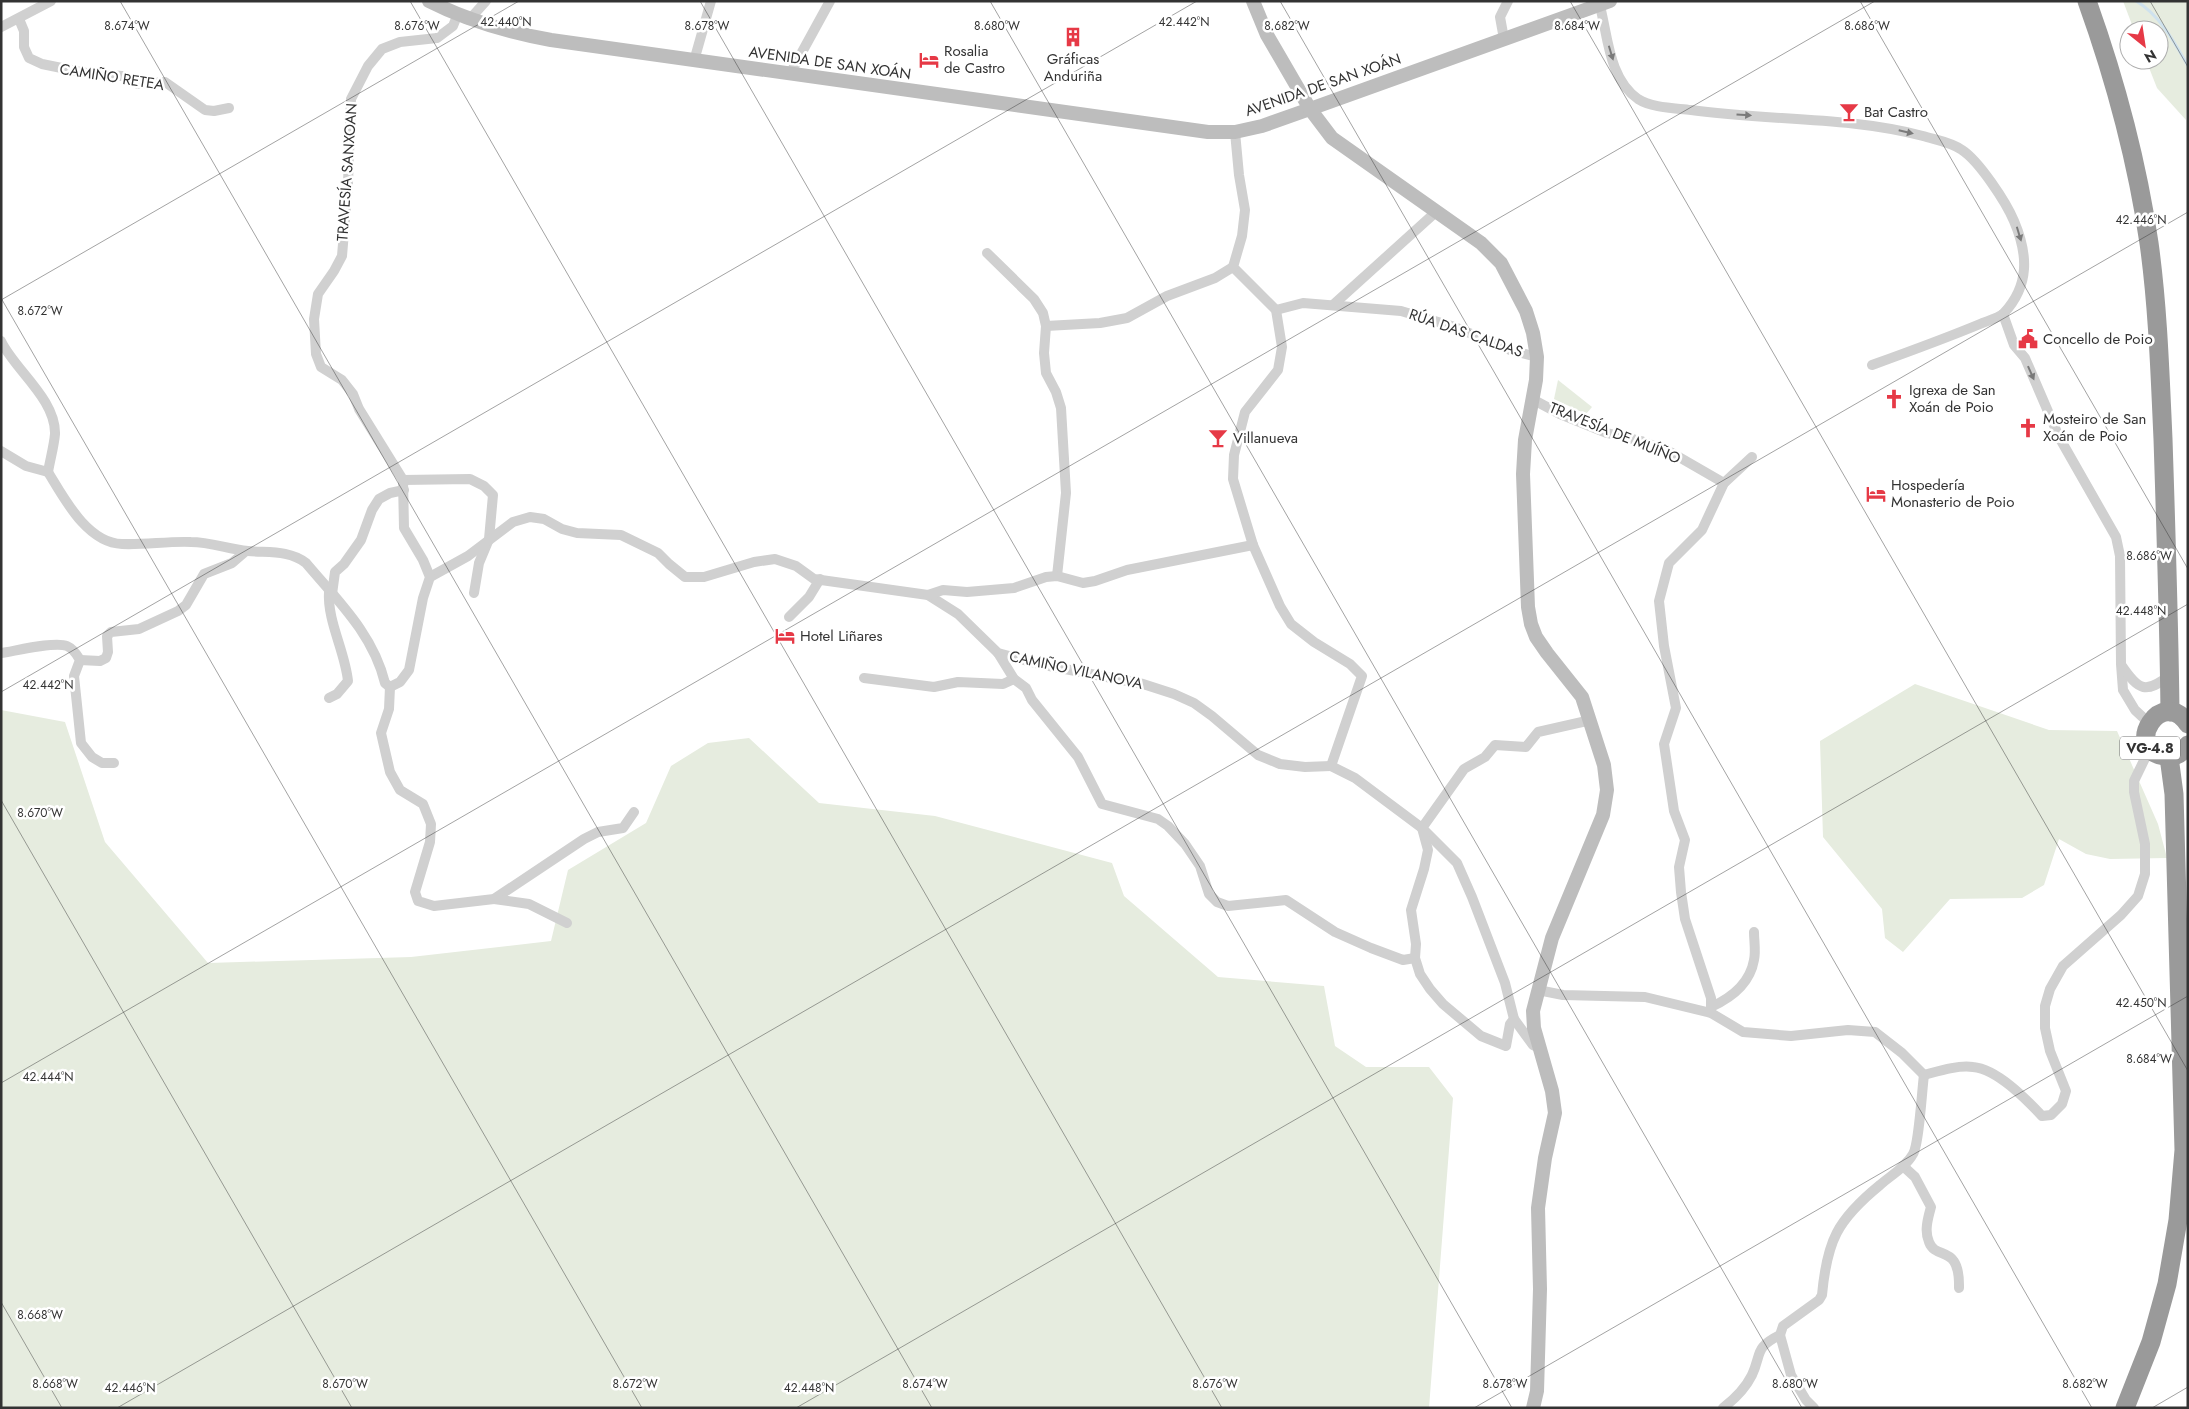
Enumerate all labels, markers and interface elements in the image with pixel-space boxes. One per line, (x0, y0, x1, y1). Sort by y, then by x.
text: 42.440°N (480, 13, 532, 31)
text: 42.442°N (1159, 13, 1209, 31)
text: 8.674°W (104, 17, 150, 35)
text: 8.676°W (394, 17, 440, 35)
text: 8.678°W (685, 17, 730, 35)
text: 8.680°W (974, 17, 1020, 35)
text: 8.682°W (1264, 17, 1310, 35)
text: 8.684°W (1554, 17, 1600, 35)
text: 8.686°W (1844, 17, 1890, 35)
north arrow (2119, 20, 2169, 70)
building icon: Gráficas Anduriña (1062, 26, 1084, 48)
place label: Rosalia de Castro (944, 40, 1005, 79)
street label: AVENIDA DE SAN XOÁN (747, 41, 913, 85)
text: N (2141, 45, 2160, 68)
one-way arrow (1607, 46, 1615, 61)
place label: Gráficas Anduriña (1044, 48, 1102, 87)
street label: AVENIDA DE SAN XOÁN (1242, 48, 1404, 122)
hotel icon: Rosalia de Castro (918, 49, 940, 71)
street label: CAMIÑO RETEA (58, 58, 166, 96)
bar icon: Bat Castro (1838, 101, 1860, 123)
place label: Bat Castro (1864, 101, 1928, 123)
street label: TRAVESÍA SANXOAN (331, 102, 363, 242)
one-way arrow (1737, 111, 1753, 119)
one-way arrow (1898, 128, 1913, 136)
text: 42.446°N (2116, 211, 2166, 229)
one-way arrow (2015, 227, 2023, 242)
text: 8.672°W (17, 302, 63, 320)
street label: RÚA DAS CALDAS (1406, 303, 1526, 363)
public building icon: Concello de Poio (2017, 328, 2039, 350)
place label: Concello de Poio (2043, 328, 2153, 350)
one-way arrow (2028, 366, 2036, 380)
place label: Igrexa de San Xoán de Poio (1909, 379, 1996, 418)
church icon: Igrexa de San Xoán de Poio (1883, 388, 1905, 410)
street label: TRAVESÍA DE MUÍÑO (1546, 397, 1684, 469)
place label: Mosteiro de San Xoán de Poio (2043, 408, 2146, 447)
church icon: Mosteiro de San Xoán de Poio (2017, 417, 2039, 439)
bar icon: Villanueva (1207, 427, 1229, 449)
place label: Villanueva (1233, 427, 1298, 449)
place label: Hospedería Monasterio de Poio (1891, 474, 2014, 513)
hotel icon: Hospedería Monasterio de Poio (1865, 483, 1887, 505)
text: 8.686°W (2126, 547, 2172, 565)
text: 42.448°N (2116, 602, 2166, 620)
hotel icon: Hotel Liñares (774, 625, 796, 647)
place label: Hotel Liñares (800, 625, 883, 647)
street label: CAMIÑO VILANOVA (1007, 645, 1145, 695)
text: 42.442°N (23, 676, 73, 694)
road number: VG-4.8 (2120, 736, 2180, 760)
text: 8.670°W (17, 804, 63, 822)
text: 42.450°N (2115, 994, 2167, 1012)
text: 8.684°W (2126, 1050, 2172, 1068)
text: 42.444°N (22, 1068, 74, 1086)
text: 8.668°W (17, 1306, 63, 1324)
text: 8.668°W (32, 1375, 78, 1393)
text: 8.670°W (322, 1375, 368, 1393)
text: 8.672°W (612, 1375, 658, 1393)
text: 8.674°W (902, 1375, 948, 1393)
text: 8.676°W (1192, 1375, 1238, 1393)
text: 8.678°W (1483, 1375, 1528, 1393)
text: 8.680°W (1772, 1375, 1818, 1393)
text: 8.682°W (2062, 1375, 2108, 1393)
text: 42.446°N (105, 1379, 155, 1397)
text: 42.448°N (784, 1379, 834, 1397)

